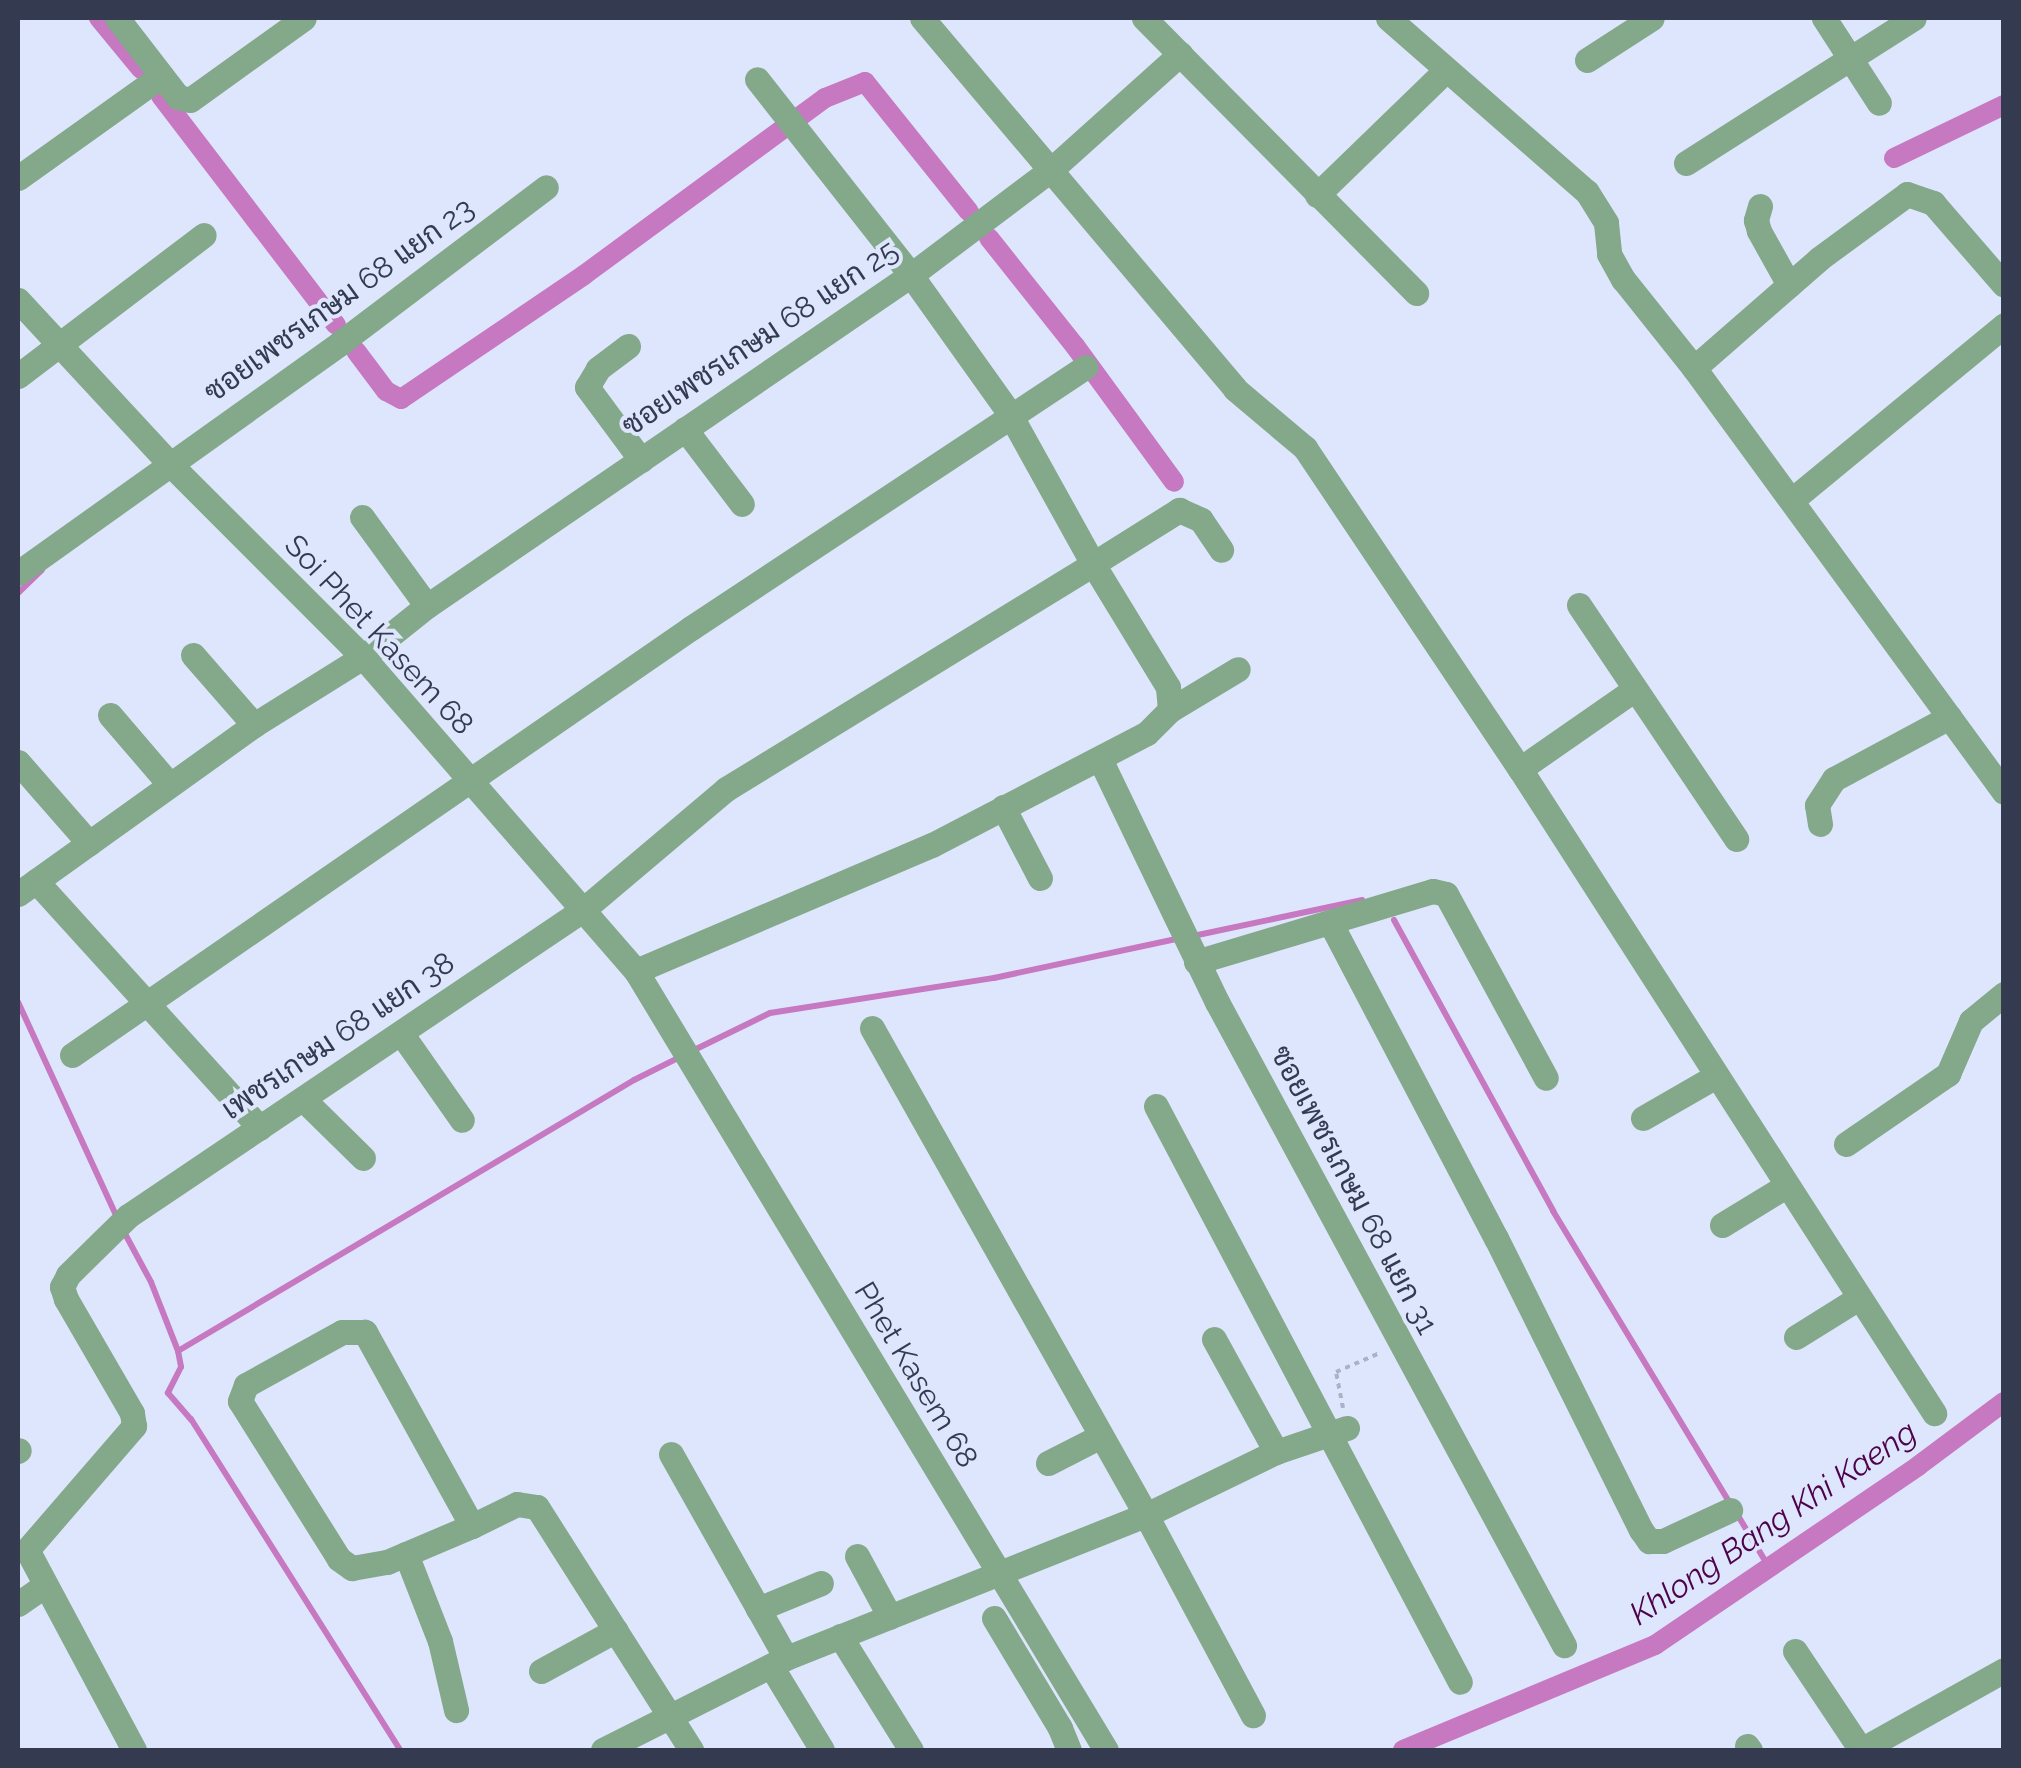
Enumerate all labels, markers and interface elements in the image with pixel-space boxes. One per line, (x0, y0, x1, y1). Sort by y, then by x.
street label: ซอยเพชรเกษม 68 แยก 23 (197, 190, 481, 410)
street label: ซอยเพชรเกษม 68 แยก 25 (615, 232, 905, 444)
street label: Soi Phet Kasem 68 (277, 527, 481, 743)
street label: เพชรเกษม 68 แยก 38 (215, 945, 461, 1127)
street label: ซอยเพชรเกษม 68 แยก 31 (1263, 1040, 1445, 1340)
street label: Phet Kasem 68 (846, 1276, 986, 1474)
water label: Khlong Bang Khi Kaeng (1622, 1413, 1924, 1633)

